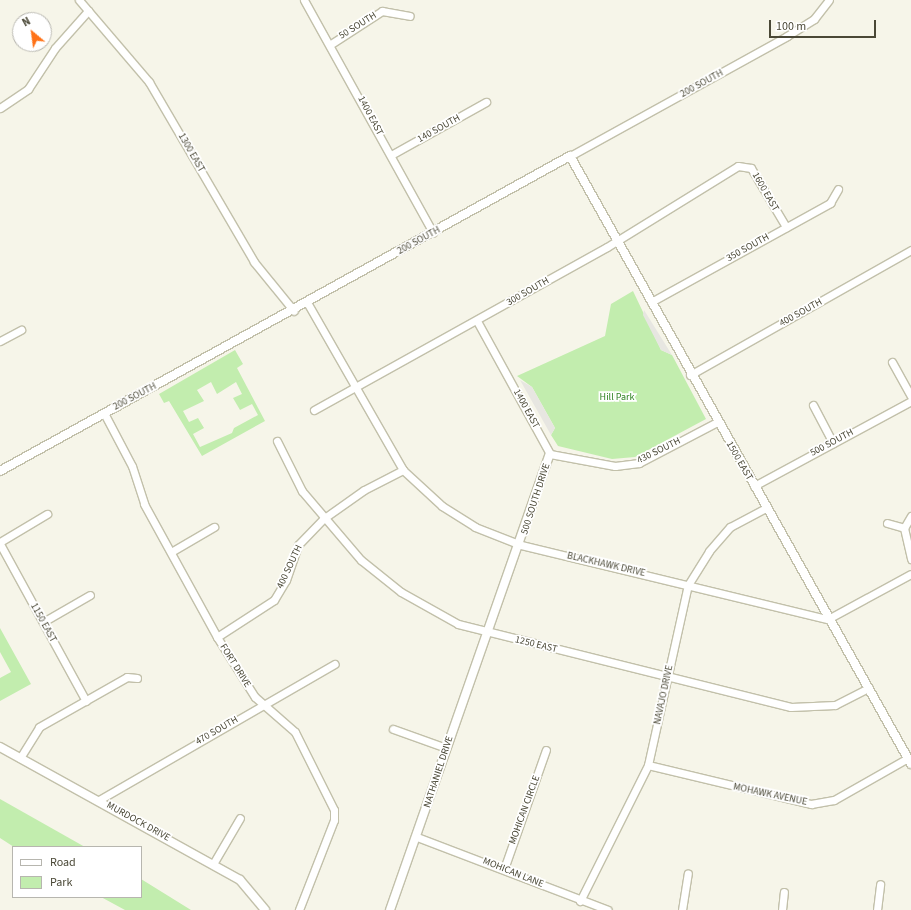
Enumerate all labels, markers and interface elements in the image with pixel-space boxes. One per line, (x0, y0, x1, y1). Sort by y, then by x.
street label: 50 SOUTH (337, 10, 379, 42)
north arrow (12, 12, 52, 52)
scale bar (771, 12, 878, 38)
text: N (20, 14, 33, 30)
text: 100 m (776, 18, 806, 35)
street label: 200 SOUTH (678, 67, 726, 101)
street label: 1400 EAST (355, 94, 385, 138)
street label: 140 SOUTH (415, 112, 463, 146)
street label: 1300 EAST (175, 131, 207, 175)
street label: 1600 EAST (749, 170, 781, 214)
street label: 200 SOUTH (395, 224, 443, 258)
street label: 350 SOUTH (724, 231, 772, 265)
street label: 300 SOUTH (505, 275, 551, 309)
street label: 400 SOUTH (777, 296, 825, 330)
street label: 200 SOUTH (111, 381, 159, 413)
street label: 1400 EAST (510, 387, 542, 431)
park label: Hill Park (600, 392, 634, 404)
street label: 500 SOUTH (808, 427, 856, 459)
street label: 430 SOUTH (635, 435, 683, 467)
street label: 1500 EAST (723, 439, 755, 483)
street label: 500 SOUTH DRIVE (519, 462, 553, 536)
street label: 400 SOUTH (275, 543, 305, 591)
street label: BLACKHAWK DRIVE (566, 550, 646, 580)
street label: 1150 EAST (27, 601, 59, 645)
street label: 1250 EAST (514, 634, 558, 656)
street label: FORT DRIVE (217, 642, 253, 690)
street label: NAVAJO DRIVE (652, 664, 676, 726)
street label: 470 SOUTH (194, 714, 240, 748)
street label: NATHANIEL DRIVE (422, 735, 456, 809)
street label: MOHICAN CIRCLE (507, 774, 543, 846)
street label: MOHAWK AVENUE (732, 781, 808, 809)
street label: MURDOCK DRIVE (104, 800, 172, 844)
legend (12, 846, 142, 898)
text: Road (50, 854, 76, 871)
street label: MOHICAN LANE (481, 855, 545, 891)
text: Park (50, 874, 72, 891)

